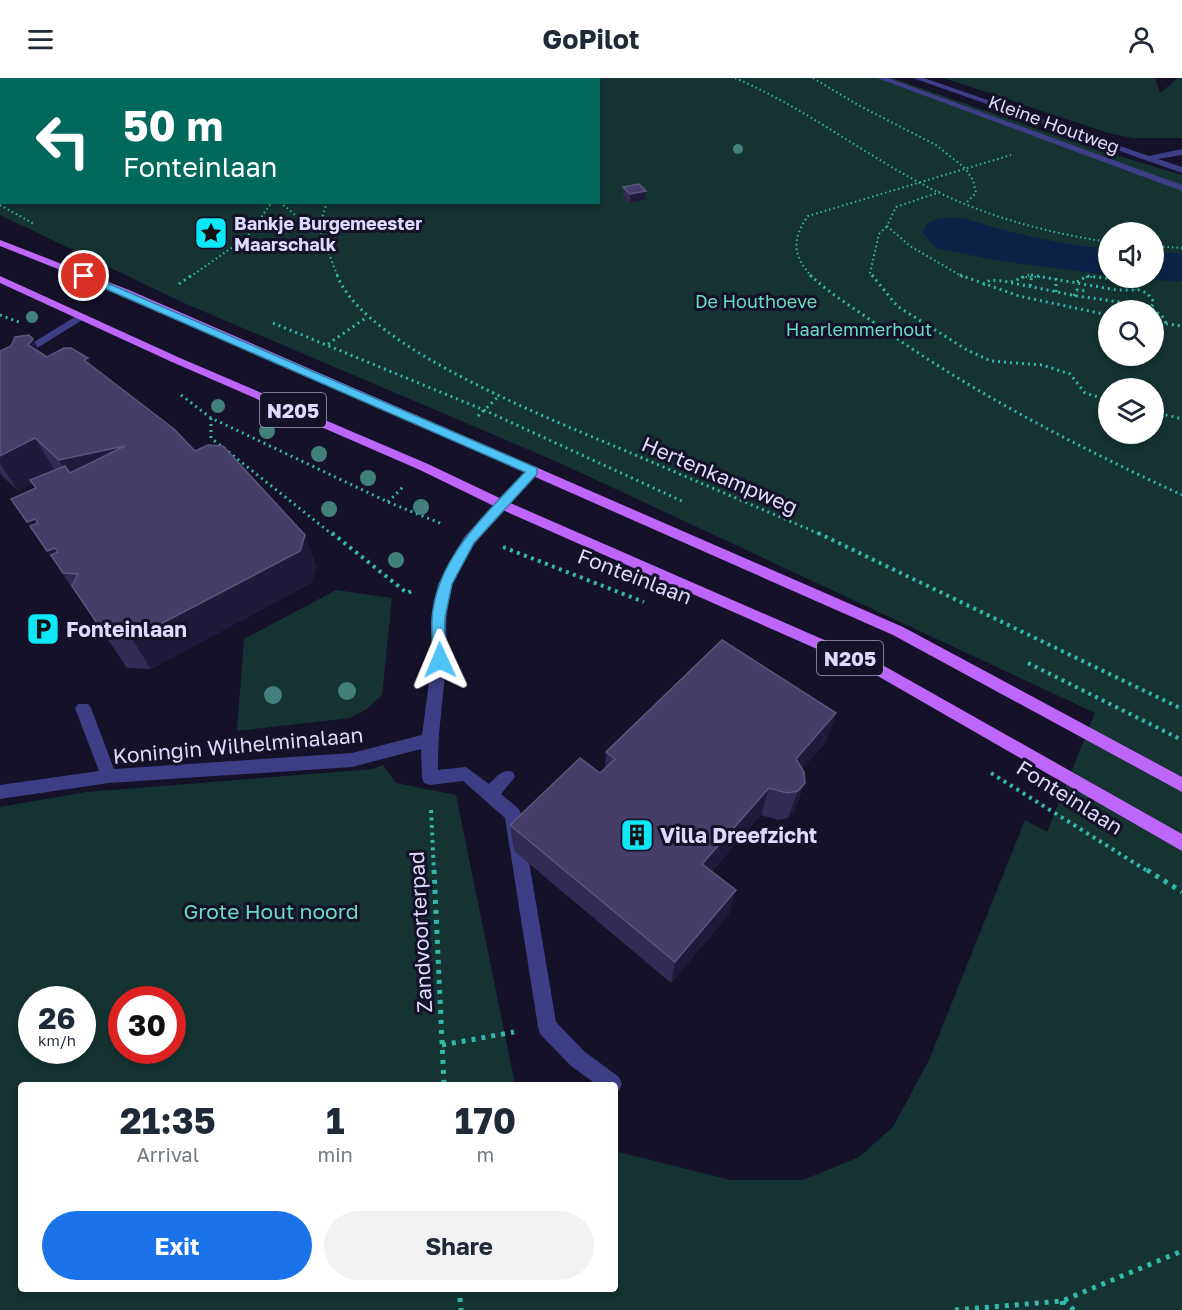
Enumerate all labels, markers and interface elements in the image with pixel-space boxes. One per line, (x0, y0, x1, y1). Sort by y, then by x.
icon: menu (24, 23, 57, 56)
text: GoPilot (542, 23, 640, 55)
icon: person (1125, 23, 1158, 56)
street label: Kleine Houtweg (986, 90, 1122, 158)
text: 50 m (123, 100, 223, 150)
icon: left (24, 102, 102, 180)
text: Fonteinlaan (123, 151, 277, 183)
place label: Bankje Burgemeester Maarschalk (234, 212, 422, 255)
place icon: Bankje Burgemeester Maarschalk (193, 215, 229, 251)
map controls (1098, 222, 1164, 444)
button: sound (1098, 222, 1164, 288)
pin (58, 250, 109, 301)
icon: arrive (67, 259, 100, 292)
park label: De Houthoeve (695, 290, 817, 312)
button: search (1098, 300, 1164, 366)
park label: Haarlemmerhout (786, 318, 932, 340)
button: layers (1098, 378, 1164, 444)
road number: N205 (260, 393, 326, 427)
street label: Hertenkampweg (638, 430, 802, 520)
street label: Fonteinlaan (574, 542, 696, 610)
parking icon: Fonteinlaan (25, 611, 61, 647)
place label: Fonteinlaan (66, 616, 187, 642)
position arrow (408, 628, 472, 692)
road number: N205 (817, 641, 883, 675)
street label: Koningin Wilhelminalaan (112, 721, 364, 769)
street label: Fonteinlaan (1012, 754, 1128, 840)
building icon: Villa Dreefzicht (619, 817, 655, 853)
place label: Villa Dreefzicht (660, 822, 817, 848)
street label: Zandvoorterpad (403, 850, 437, 1014)
park label: Grote Hout noord (183, 898, 359, 924)
speed limit sign: 30 (108, 986, 186, 1064)
text: 26 (38, 1000, 76, 1036)
text: km/h (38, 1031, 76, 1049)
text: 21:35 (120, 1099, 216, 1142)
text: 1 (326, 1099, 344, 1142)
text: 170 (455, 1099, 516, 1142)
text: Arrival (136, 1142, 199, 1166)
text: min (317, 1142, 353, 1166)
text: m (477, 1142, 494, 1166)
button: Exit (42, 1211, 312, 1280)
button: Share (324, 1211, 594, 1280)

